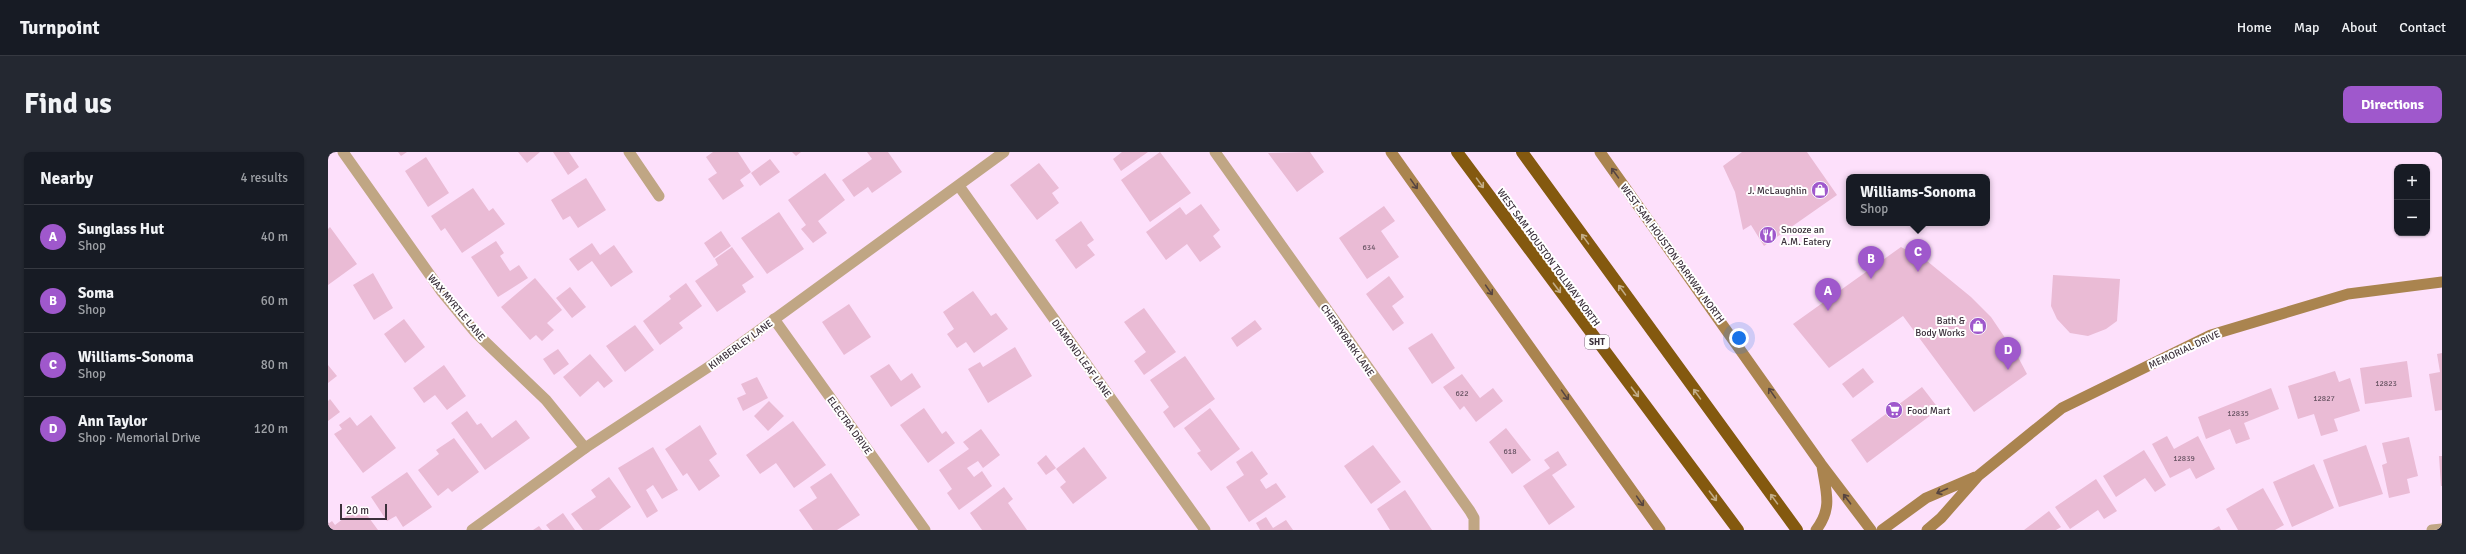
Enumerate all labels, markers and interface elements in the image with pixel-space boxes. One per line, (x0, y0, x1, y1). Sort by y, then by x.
text: Turnpoint (20, 16, 100, 40)
text: Home (2237, 19, 2272, 36)
text: Map (2294, 19, 2319, 36)
text: About (2341, 19, 2377, 36)
text: Contact (2399, 19, 2446, 36)
button: Directions (2343, 86, 2442, 123)
text: Find us (24, 87, 112, 121)
map controls (2394, 164, 2430, 236)
button: + (2394, 164, 2430, 200)
text: Nearby (40, 168, 93, 189)
one-way arrow (1611, 168, 1619, 179)
text: 4 results (240, 170, 288, 186)
popup (1846, 174, 1990, 226)
one-way arrow (1409, 178, 1418, 189)
one-way arrow (1476, 178, 1484, 189)
shop icon: J. McLaughlin (1810, 180, 1830, 200)
street label: WEST SAM HOUSTON PARKWAY NORTH (1618, 182, 1727, 326)
text: Williams-Sonoma (1860, 183, 1976, 201)
place label: J. McLaughlin (1748, 185, 1807, 197)
street label: WEST SAM HOUSTON TOLLWAY NORTH (1494, 186, 1602, 329)
button: − (2394, 200, 2430, 236)
text: Shop (1860, 201, 1888, 217)
text: Sunglass Hut (78, 220, 164, 238)
place label: Snooze an A.M. Eatery (1781, 224, 1831, 248)
restaurant icon: Snooze an A.M. Eatery (1758, 225, 1778, 245)
text: A (49, 229, 57, 245)
text: 40 m (261, 229, 288, 245)
one-way arrow (1581, 234, 1589, 245)
text: Shop (78, 238, 106, 254)
pin: C (1905, 239, 1931, 272)
house number: 634 (1363, 242, 1376, 252)
pin: B (1858, 246, 1884, 279)
street label: WAX MYRTLE LANE (425, 272, 488, 343)
pin: A (1815, 278, 1841, 311)
one-way arrow (1552, 283, 1561, 294)
text: Soma (78, 284, 114, 302)
one-way arrow (1485, 284, 1493, 295)
one-way arrow (1618, 285, 1626, 296)
text: B (49, 293, 57, 309)
text: 60 m (261, 293, 288, 309)
text: Shop (78, 302, 106, 318)
street label: CHERRYBARK LANE (1318, 302, 1377, 379)
place label: Bath & Body Works (1915, 315, 1966, 339)
shop icon: Bath & Body Works (1968, 316, 1988, 336)
street label: KIMBERLEY LANE (706, 317, 775, 372)
street label: DIAMOND LEAF LANE (1049, 317, 1114, 400)
your location (1729, 328, 1749, 348)
street label: MEMORIAL DRIVE (2147, 328, 2222, 372)
road number: SHT (1585, 335, 1609, 349)
pin: D (1995, 337, 2021, 370)
text: Williams-Sonoma (78, 348, 194, 366)
text: C (49, 357, 57, 373)
text: 80 m (261, 357, 288, 373)
text: Shop (78, 366, 106, 382)
house number: 12823 (2375, 378, 2397, 388)
one-way arrow (1630, 387, 1639, 398)
house number: 622 (1456, 388, 1468, 398)
one-way arrow (1693, 388, 1701, 399)
one-way arrow (1768, 388, 1776, 399)
one-way arrow (1560, 390, 1569, 401)
house number: 12827 (2313, 393, 2335, 403)
street label: ELECTRA DRIVE (824, 394, 874, 457)
supermarket icon: Food Mart (1884, 400, 1904, 420)
place label: Food Mart (1907, 405, 1951, 417)
house number: 12835 (2227, 408, 2249, 418)
text: Ann Taylor (78, 412, 147, 430)
text: D (49, 421, 57, 437)
text: 120 m (254, 421, 288, 437)
text: Shop · Memorial Drive (78, 430, 201, 446)
house number: 618 (1504, 446, 1516, 456)
house number: 12839 (2173, 453, 2195, 463)
one-way arrow (1936, 488, 1948, 496)
one-way arrow (1708, 491, 1717, 502)
one-way arrow (1770, 493, 1778, 504)
one-way arrow (1843, 494, 1851, 505)
one-way arrow (1636, 496, 1644, 507)
scale bar (340, 502, 387, 521)
text: 20 m (346, 504, 369, 517)

